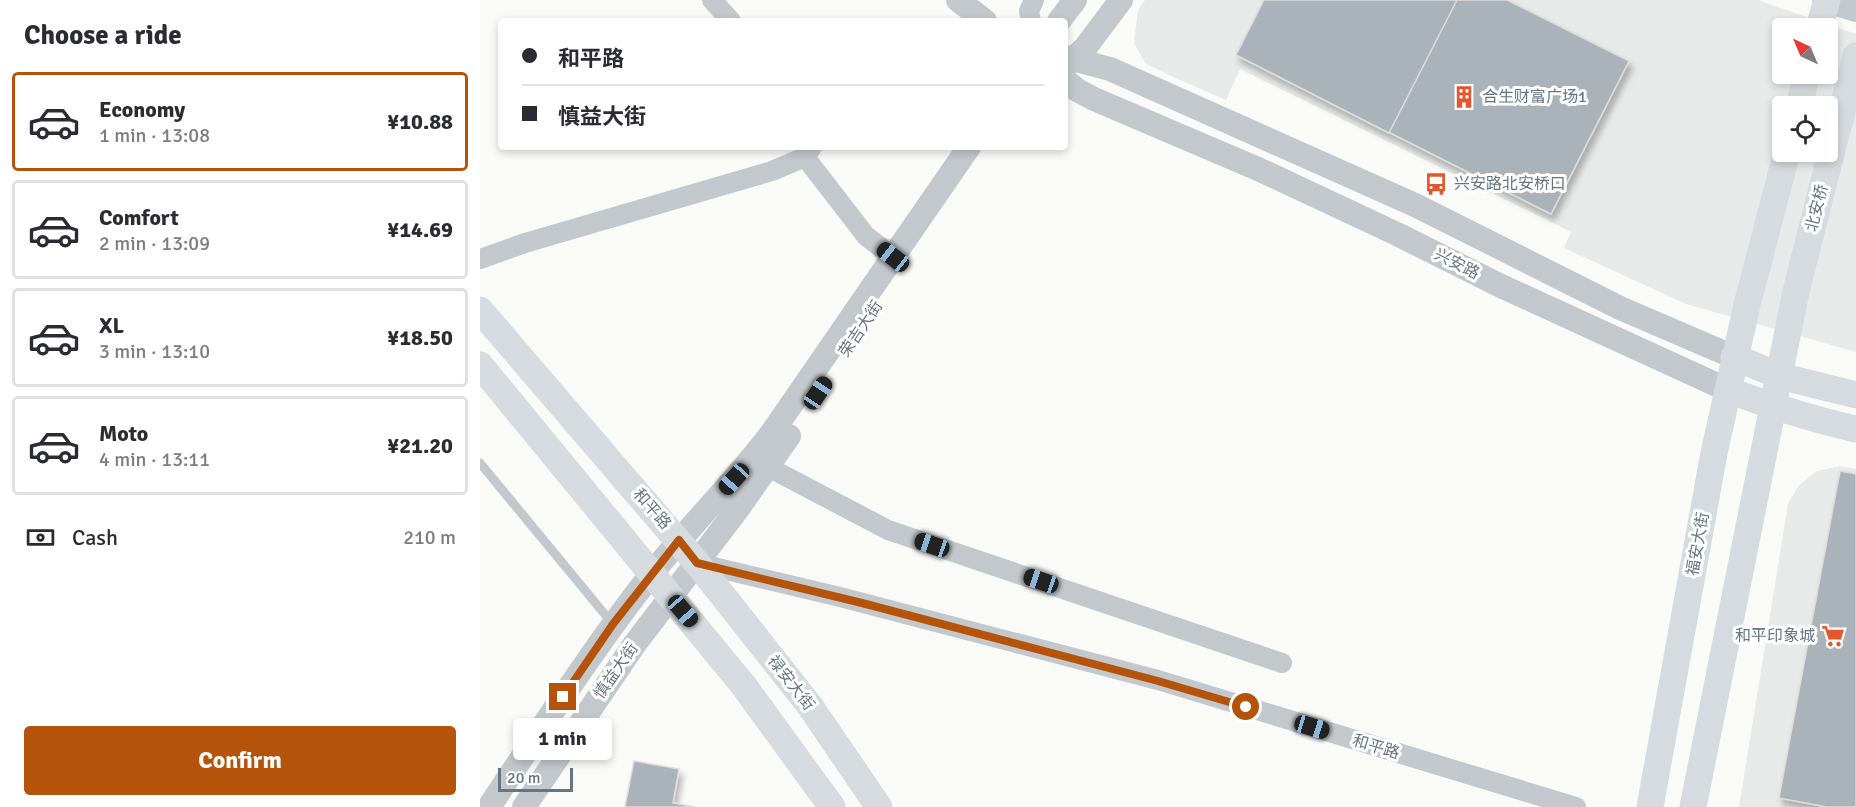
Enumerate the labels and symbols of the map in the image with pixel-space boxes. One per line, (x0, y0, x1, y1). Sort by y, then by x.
north arrow (1772, 18, 1838, 84)
building icon: 合生财富广场1 (1451, 84, 1477, 110)
place label: 合生财富广场1 (1482, 87, 1587, 107)
bus stop icon: 兴安路北安桥口 (1423, 171, 1449, 197)
place label: 兴安路北安桥口 (1454, 174, 1566, 194)
street label: 北安桥 (1801, 182, 1833, 234)
car (873, 239, 913, 275)
street label: 兴安路 (1431, 244, 1483, 284)
street label: 荣吉大街 (835, 297, 887, 361)
car (800, 373, 836, 413)
car (715, 460, 753, 498)
street label: 和平路 (629, 484, 675, 534)
street label: 福安大街 (1683, 511, 1713, 577)
car (912, 531, 952, 559)
car (1021, 567, 1061, 595)
car (664, 592, 702, 630)
supermarket icon: 和平印象城 (1820, 623, 1846, 649)
place label: 和平印象城 (1735, 626, 1815, 646)
street label: 慎益大街 (589, 639, 643, 703)
street label: 禄安大街 (763, 652, 819, 714)
route end (549, 683, 576, 710)
route start (1232, 693, 1259, 720)
car (1292, 713, 1332, 741)
callout: 1 min (514, 718, 612, 760)
street label: 和平路 (1350, 730, 1402, 764)
scale bar (498, 765, 573, 792)

